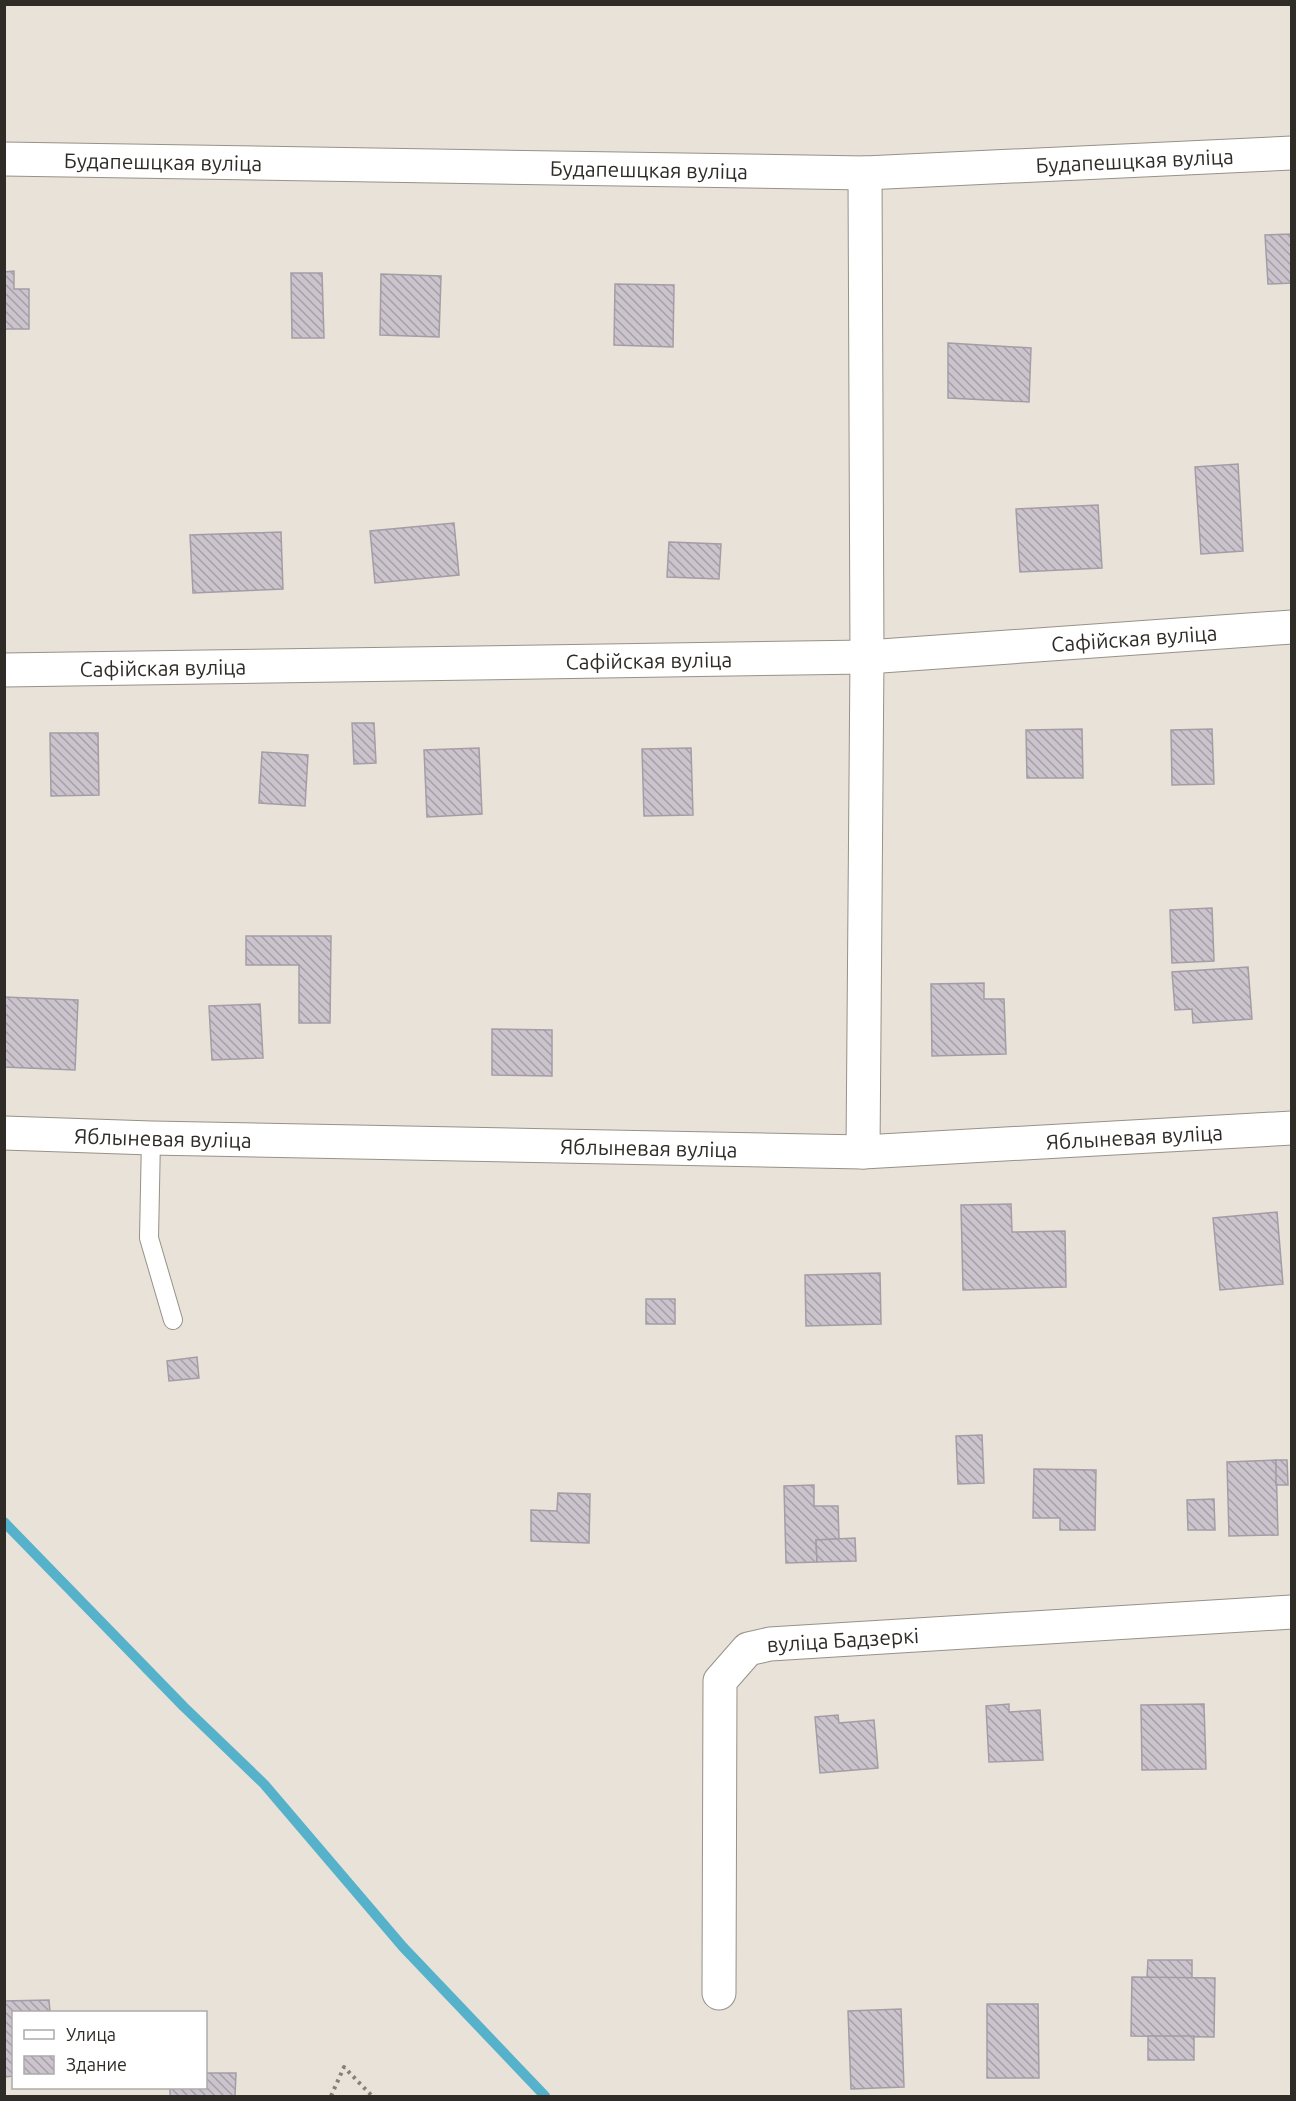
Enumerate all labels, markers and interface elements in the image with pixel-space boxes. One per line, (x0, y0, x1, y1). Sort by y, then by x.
street label: Будапешцкая вуліца (1035, 144, 1234, 177)
street label: Будапешцкая вуліца (64, 148, 262, 175)
street label: Будапешцкая вуліца (550, 156, 748, 183)
street label: Сафійская вуліца (1050, 620, 1218, 656)
street label: Сафійская вуліца (566, 647, 732, 674)
street label: Сафійская вуліца (80, 654, 246, 681)
street label: Яблыневая вуліца (1045, 1120, 1224, 1154)
street label: Яблыневая вуліца (74, 1123, 252, 1152)
street label: Яблыневая вуліца (560, 1134, 738, 1162)
street label: вуліца Бадзеркі (766, 1623, 920, 1656)
legend (12, 2011, 207, 2089)
text: Улица (66, 2024, 116, 2044)
text: Здание (66, 2054, 127, 2074)

